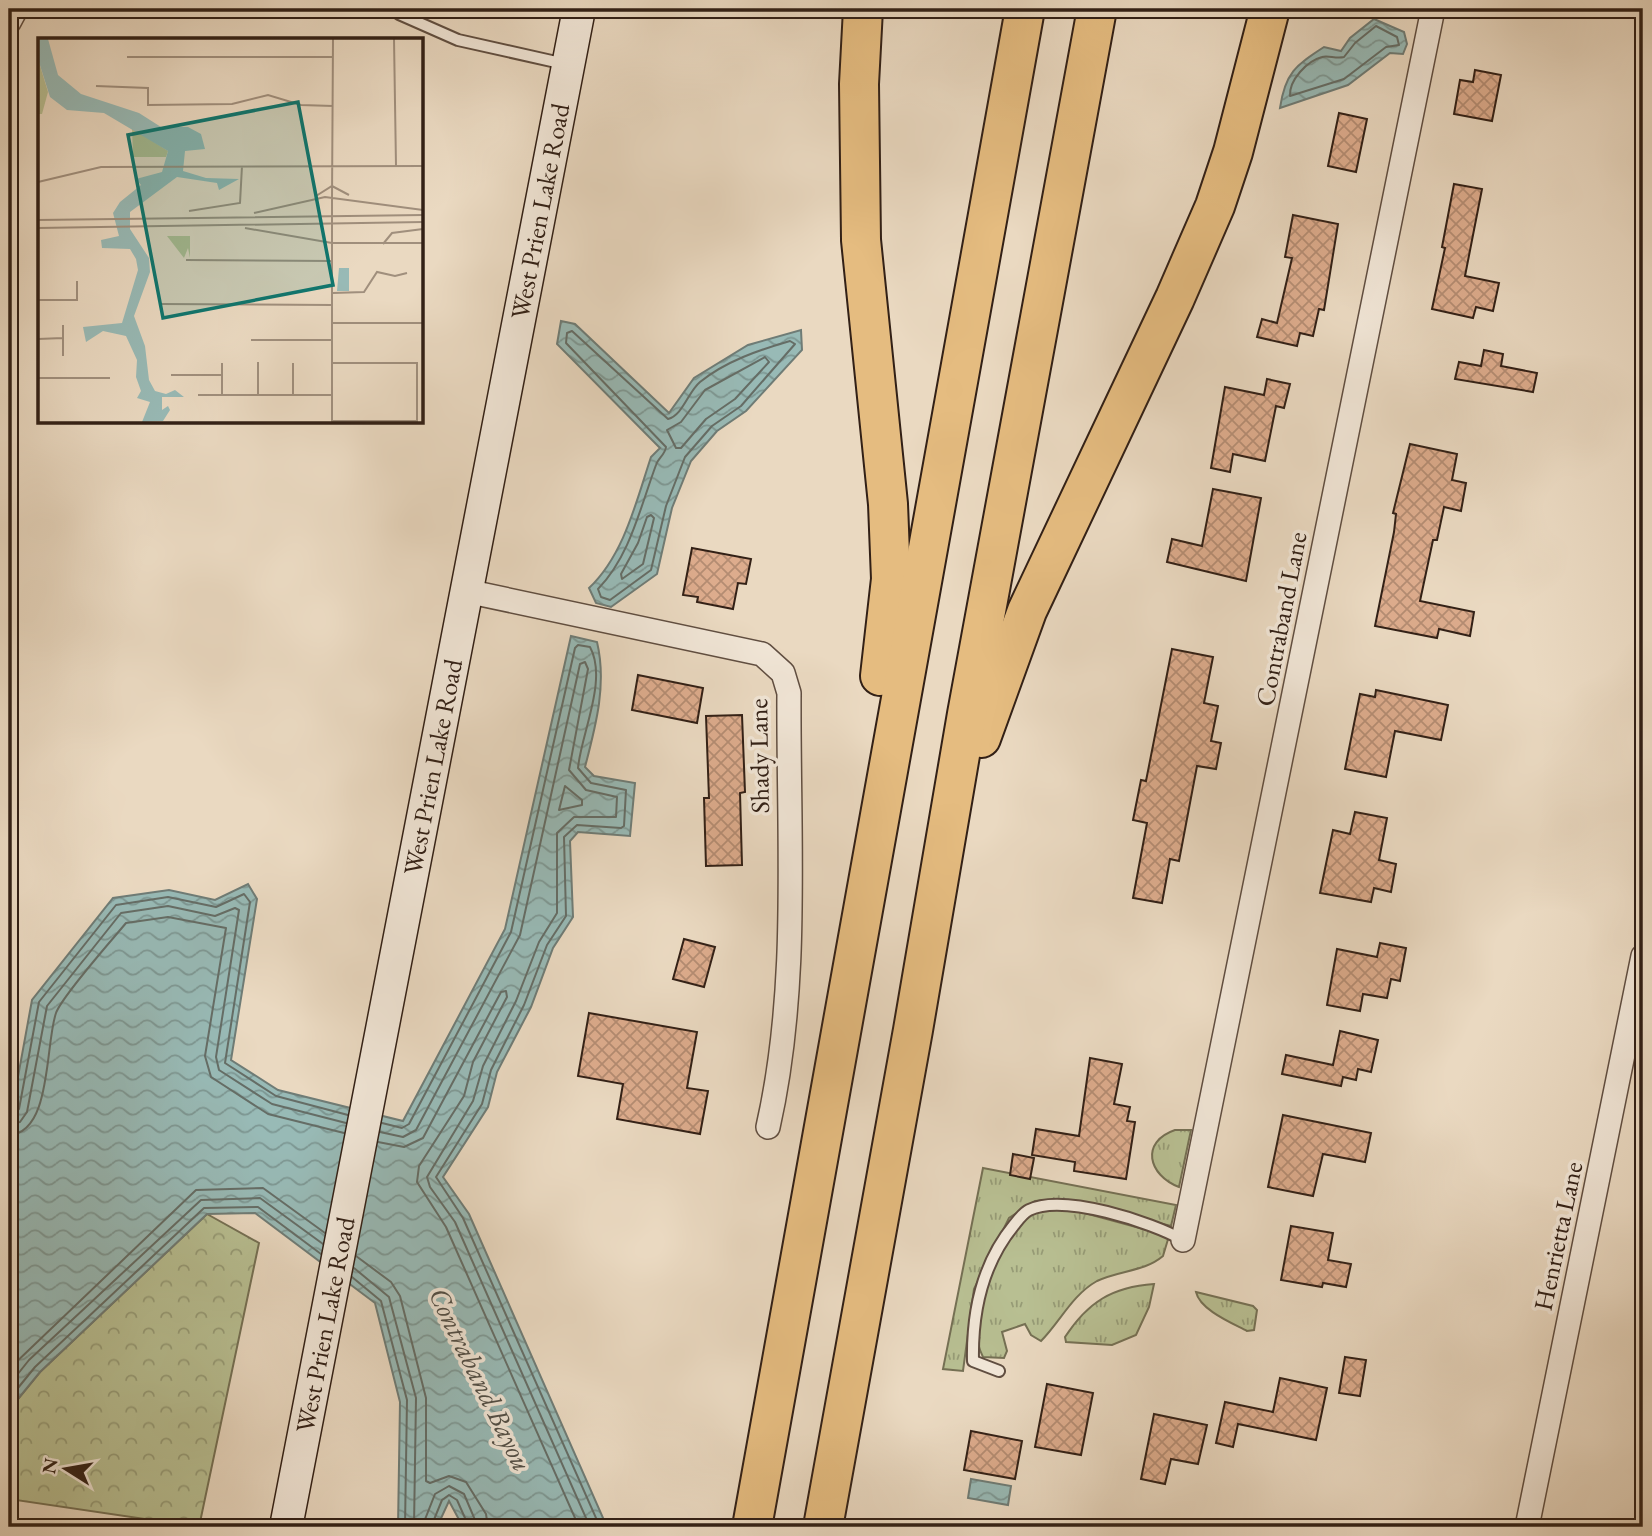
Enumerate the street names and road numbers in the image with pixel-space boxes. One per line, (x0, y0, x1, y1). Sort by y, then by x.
street label: West Prien Lake Road (502, 100, 578, 322)
street label: Contraband Lane (1247, 529, 1315, 709)
street label: West Prien Lake Road (395, 655, 470, 878)
street label: Shady Lane (741, 698, 777, 814)
street label: Henrietta Lane (1526, 1158, 1590, 1314)
street label: West Prien Lake Road (288, 1213, 363, 1436)

